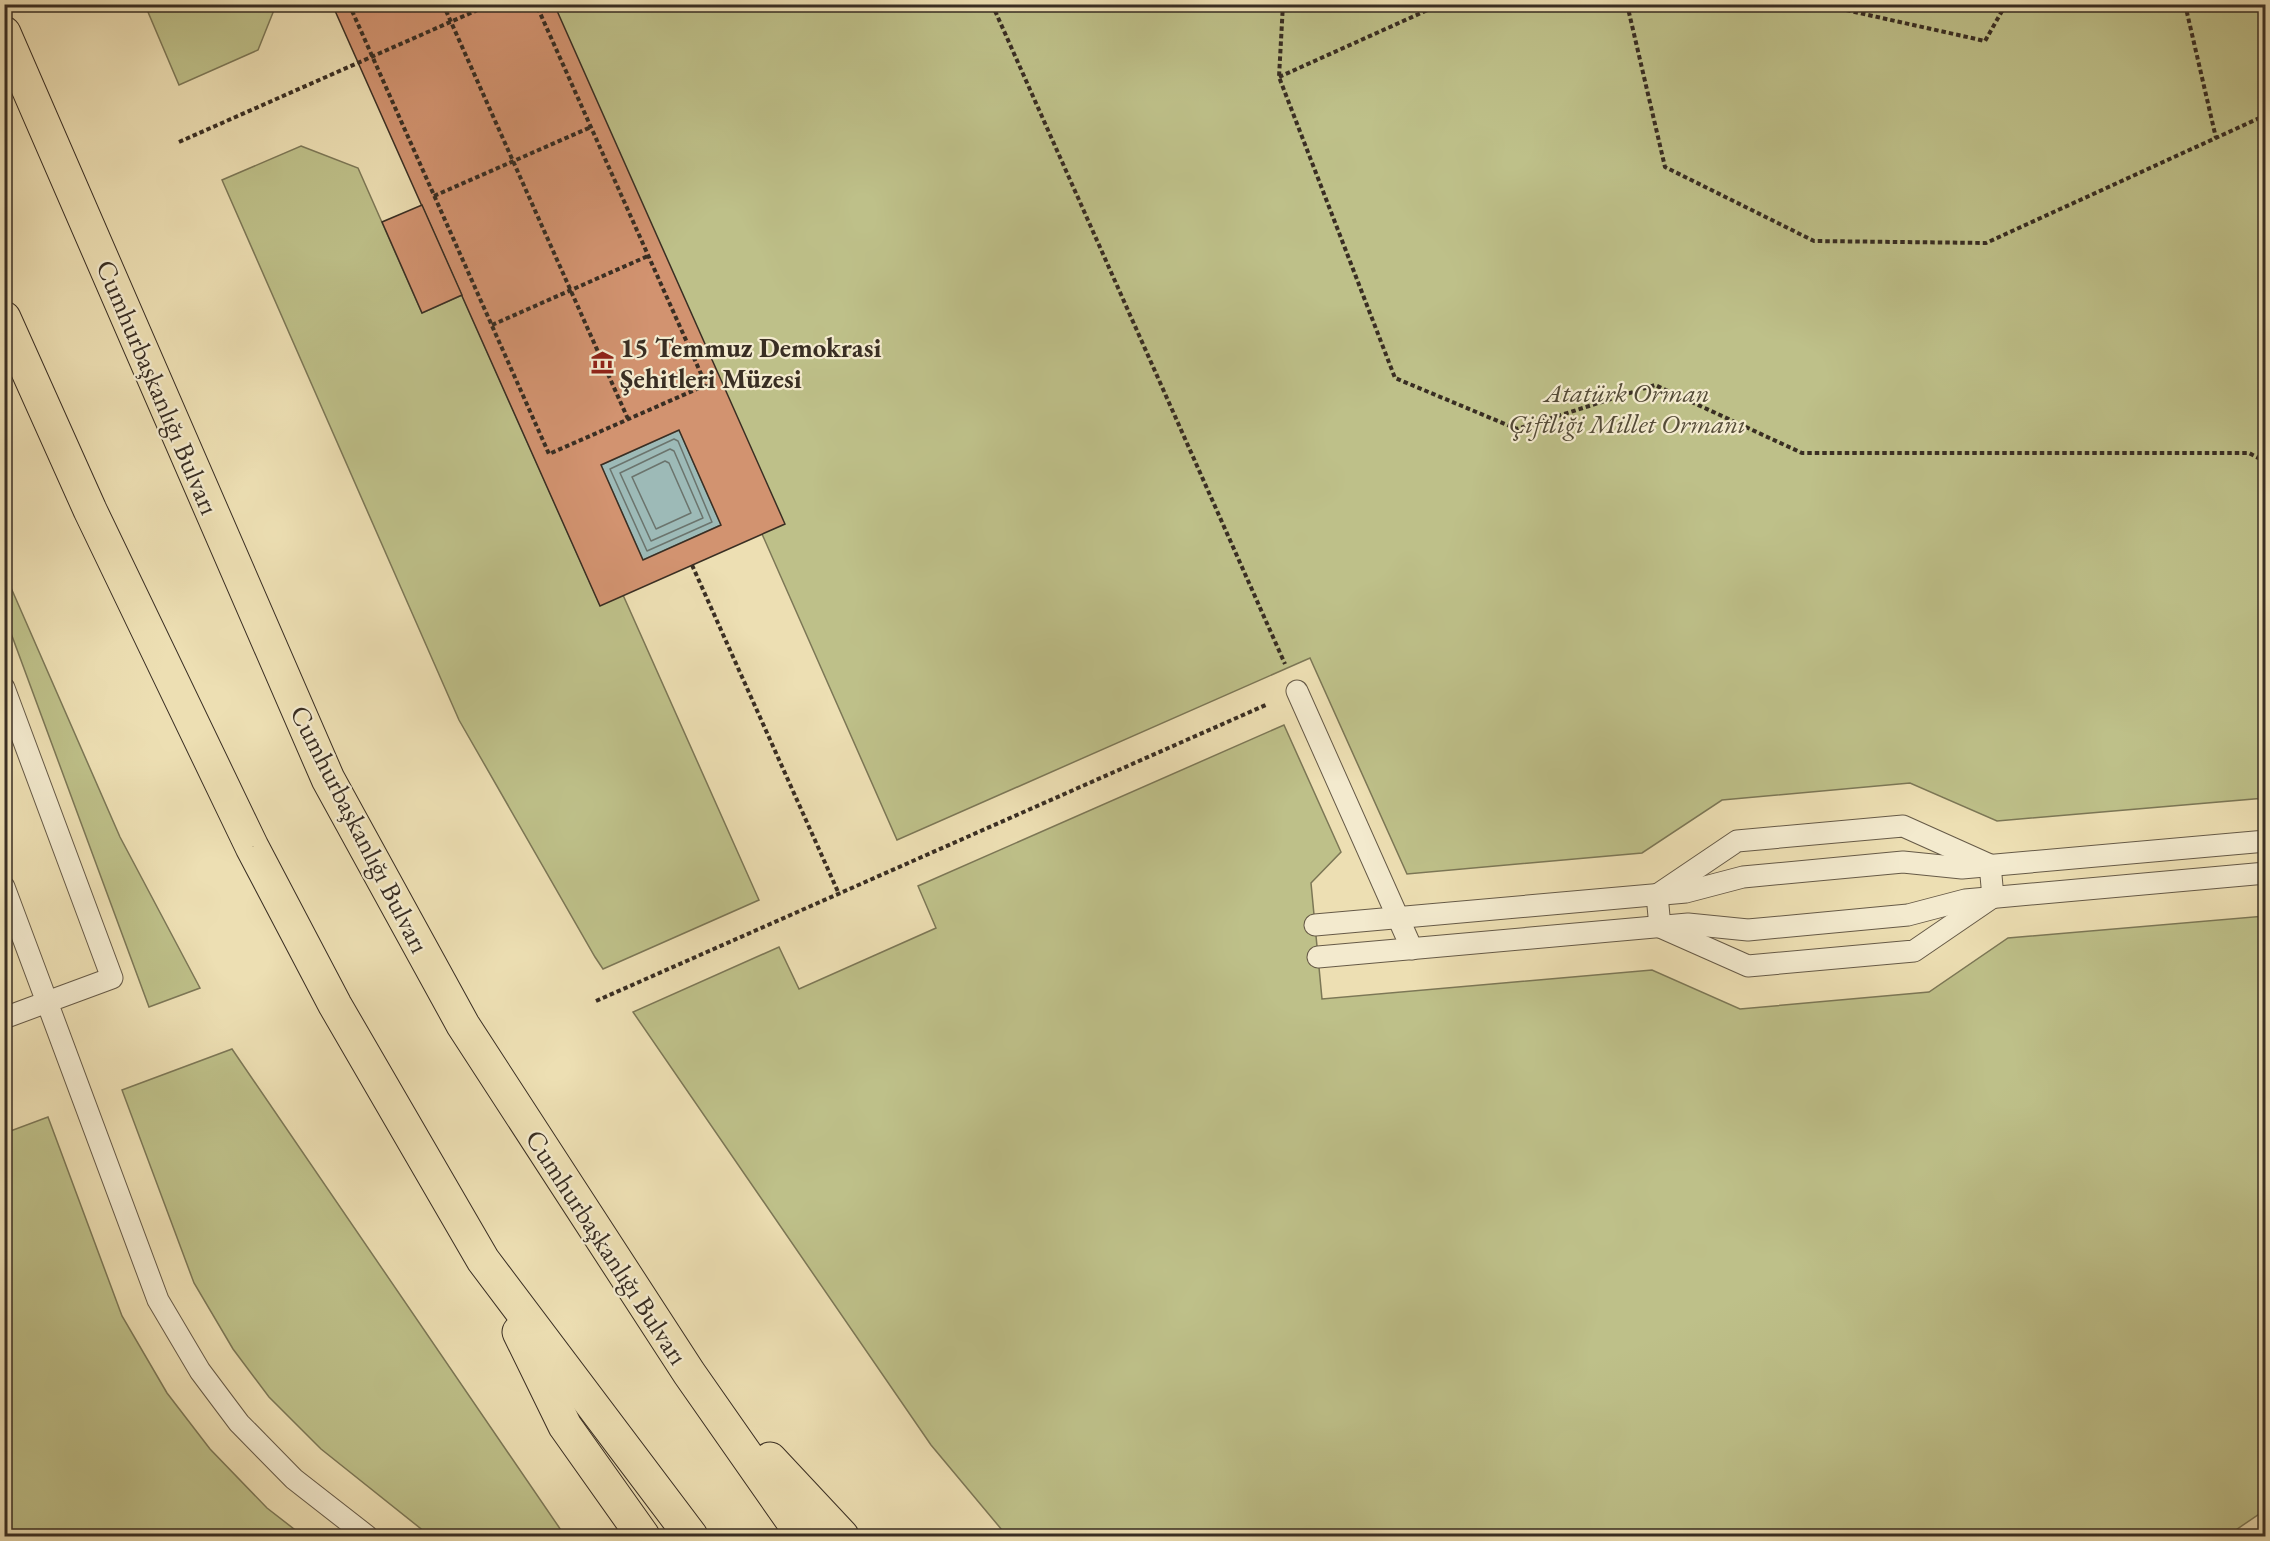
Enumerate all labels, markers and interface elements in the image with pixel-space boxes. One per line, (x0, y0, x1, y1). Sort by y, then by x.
street label: Cumhurbaşkanlığı Bulvarı (88, 254, 228, 520)
place label: 15 Temmuz Demokrasi Şehitleri Müzesi (620, 330, 881, 396)
museum icon: 15 Temmuz Demokrasi Şehitleri Müzesi (589, 350, 615, 376)
park label: Atatürk Orman Çiftliği Millet Ormanı (1508, 375, 1746, 441)
street label: Cumhurbaşkanlığı Bulvarı (282, 699, 438, 959)
street label: Cumhurbaşkanlığı Bulvarı (518, 1123, 696, 1371)

